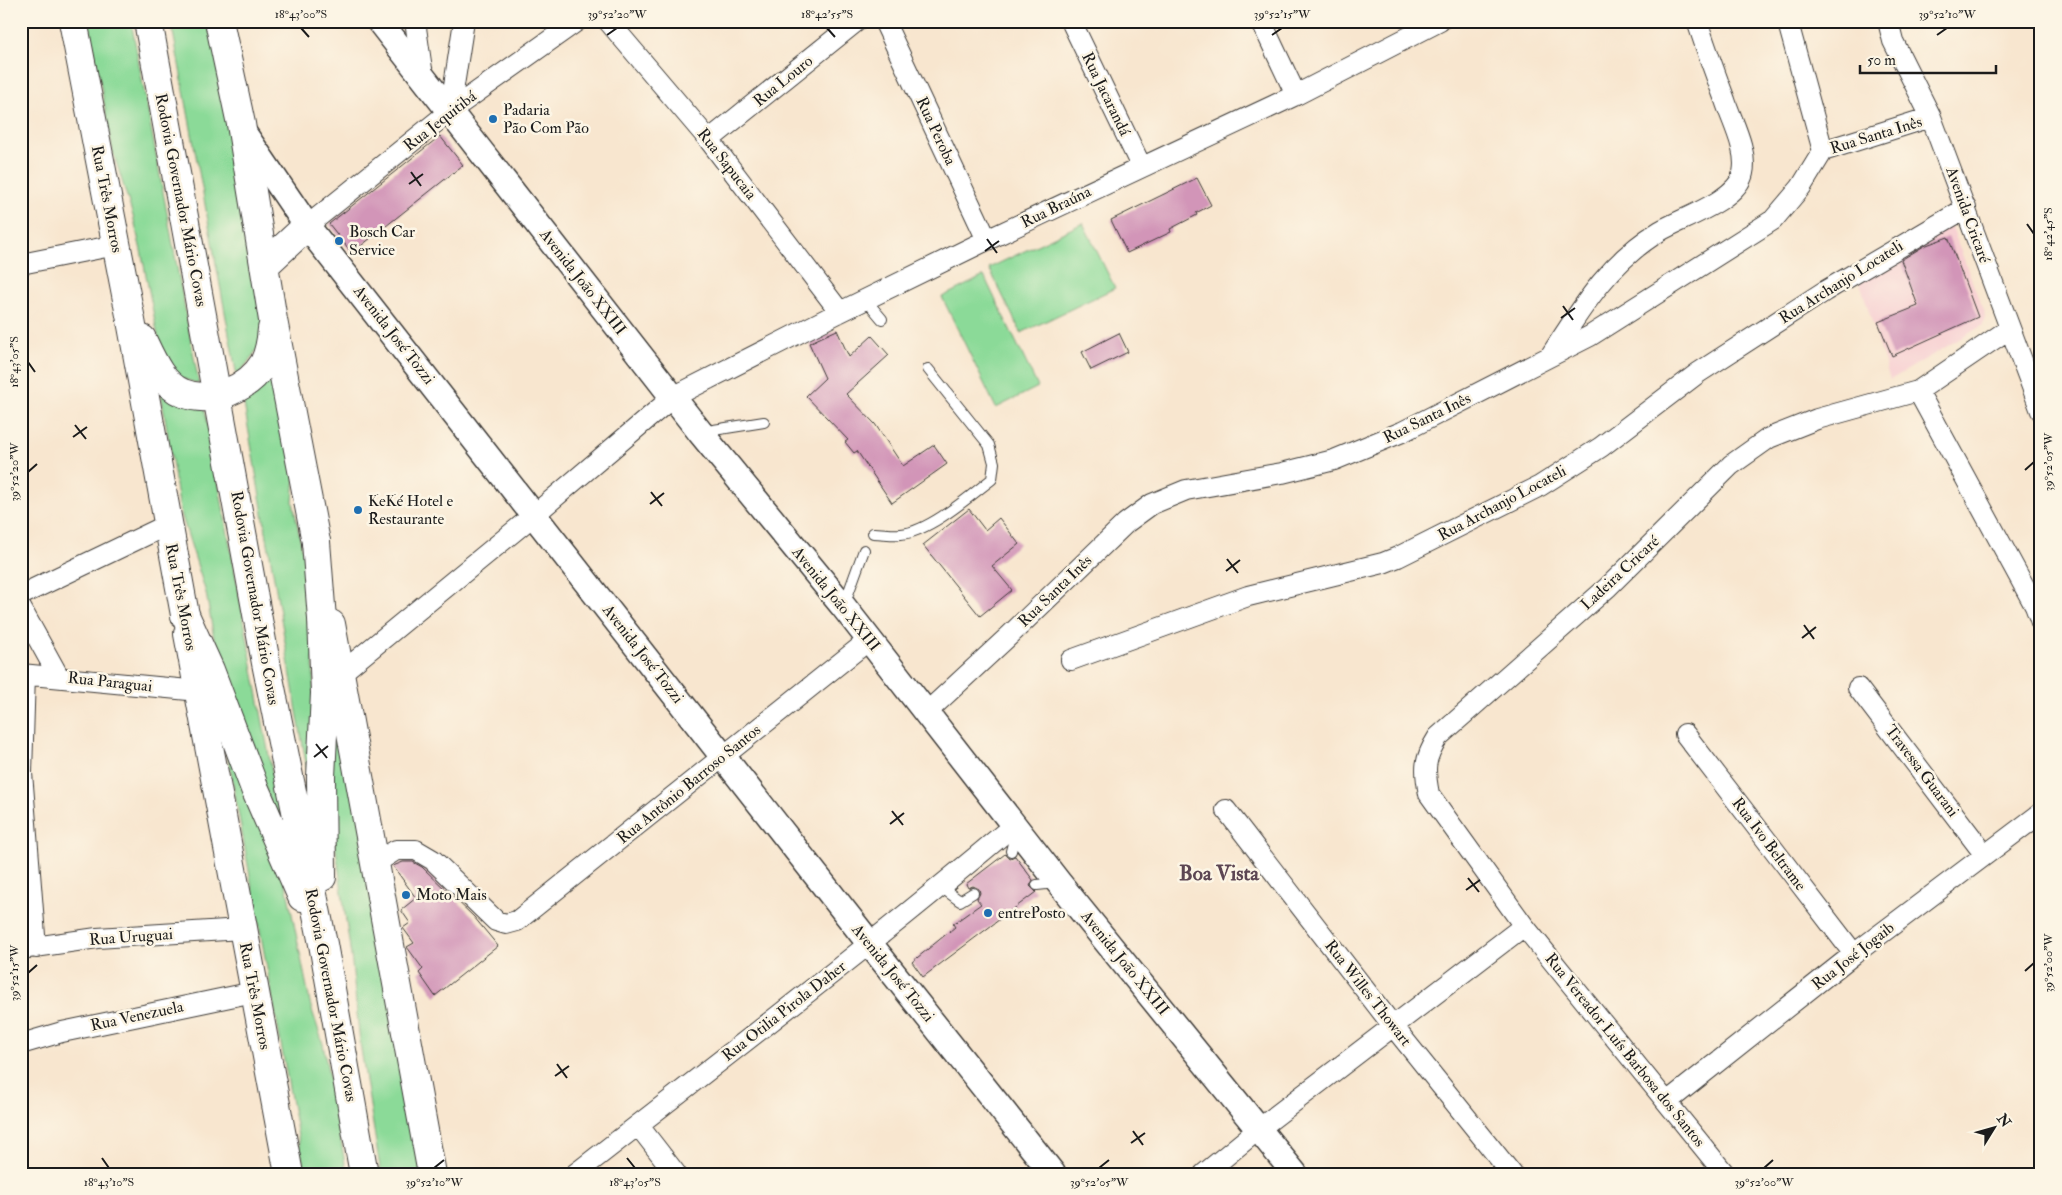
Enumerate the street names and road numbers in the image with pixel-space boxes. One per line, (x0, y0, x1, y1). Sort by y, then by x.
street label: Rua Jacarandá (1076, 49, 1135, 140)
street label: Rua Louro (749, 51, 817, 111)
street label: Rua Jequitibá (400, 86, 481, 156)
street label: Rodovia Governador Mário Covas (150, 92, 212, 308)
street label: Rua Peroba (911, 94, 961, 169)
street label: Rua Santa Inês (1828, 112, 1924, 158)
street label: Rua Sapucaia (692, 124, 761, 205)
street label: Rua Três Morros (87, 144, 127, 254)
street label: Avenida Cricaré (1941, 163, 1995, 266)
street label: Rua Braúna (1018, 181, 1095, 233)
street label: Avenida João XXIII (534, 224, 631, 340)
street label: Rua Archanjo Locateli (1775, 236, 1907, 328)
street label: Avenida José Tozzi (348, 281, 439, 389)
street label: Rua Santa Inês (1380, 388, 1474, 448)
street label: Rua Archanjo Locateli (1434, 461, 1570, 545)
street label: Rodovia Governador Mário Covas (226, 489, 284, 707)
street label: Ladeira Cricaré (1577, 531, 1664, 614)
street label: Rua Três Morros (161, 542, 201, 652)
street label: Avenida João XXIII (786, 542, 884, 656)
street label: Rua Santa Inês (1014, 551, 1096, 631)
street label: Avenida José Tozzi (597, 600, 688, 708)
street label: Rua Paraguai (67, 668, 153, 696)
street label: Rua Antônio Barroso Santos (613, 720, 765, 848)
street label: Travessa Guarani (1881, 721, 1963, 821)
street label: Rua Ivo Beltrame (1727, 793, 1811, 895)
street label: Rodovia Governador Mário Covas (300, 887, 362, 1103)
street label: Avenida João XXIII (1075, 906, 1173, 1020)
street label: Rua José Jogaib (1808, 917, 1899, 995)
street label: Avenida José Tozzi (846, 919, 939, 1027)
street label: Rua Uruguai (88, 924, 174, 950)
street label: Rua Willes Thowart (1320, 936, 1416, 1050)
street label: Rua Três Morros (235, 941, 275, 1051)
street label: Rua Vereador Luís Barbosa dos Santos (1541, 949, 1709, 1151)
street label: Rua Otilia Pirola Daher (718, 956, 850, 1066)
street label: Rua Venezuela (89, 996, 186, 1036)

